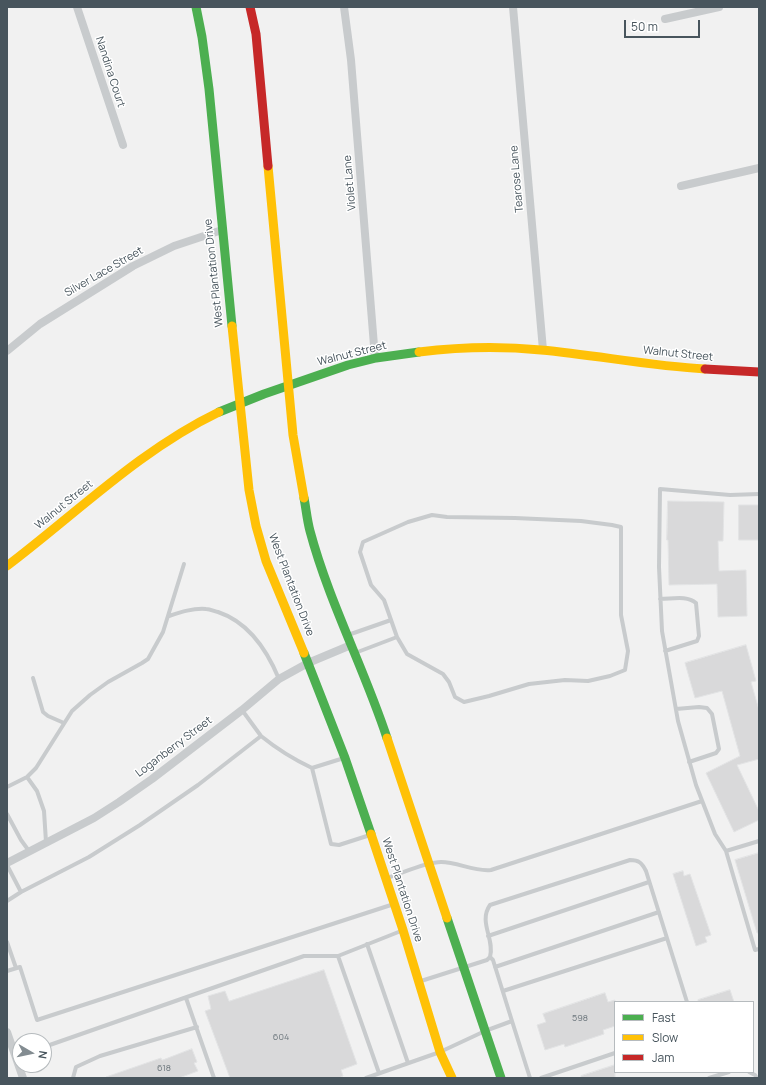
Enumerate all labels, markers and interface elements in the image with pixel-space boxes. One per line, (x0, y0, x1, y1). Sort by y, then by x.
scale bar (626, 12, 702, 38)
text: 50 m (631, 18, 658, 35)
street label: Nandina Court (92, 35, 128, 109)
street label: Tearose Lane (507, 145, 527, 213)
street label: Violet Lane (341, 155, 359, 211)
street label: West Plantation Drive (202, 218, 226, 328)
street label: Silver Lace Street (62, 244, 146, 300)
street label: Walnut Street (316, 339, 388, 369)
street label: Walnut Street (642, 344, 714, 364)
street label: Walnut Street (32, 478, 96, 532)
street label: West Plantation Drive (265, 532, 317, 638)
street label: Loganberry Street (133, 714, 215, 780)
street label: West Plantation Drive (379, 836, 425, 944)
legend (614, 1001, 754, 1073)
text: Fast (652, 1009, 676, 1026)
house number: 598 (572, 1013, 588, 1023)
text: Slow (652, 1029, 678, 1046)
house number: 604 (273, 1032, 289, 1042)
north arrow (12, 1033, 52, 1073)
text: Jam (652, 1049, 674, 1066)
text: N (35, 1050, 51, 1060)
house number: 618 (157, 1063, 171, 1073)

